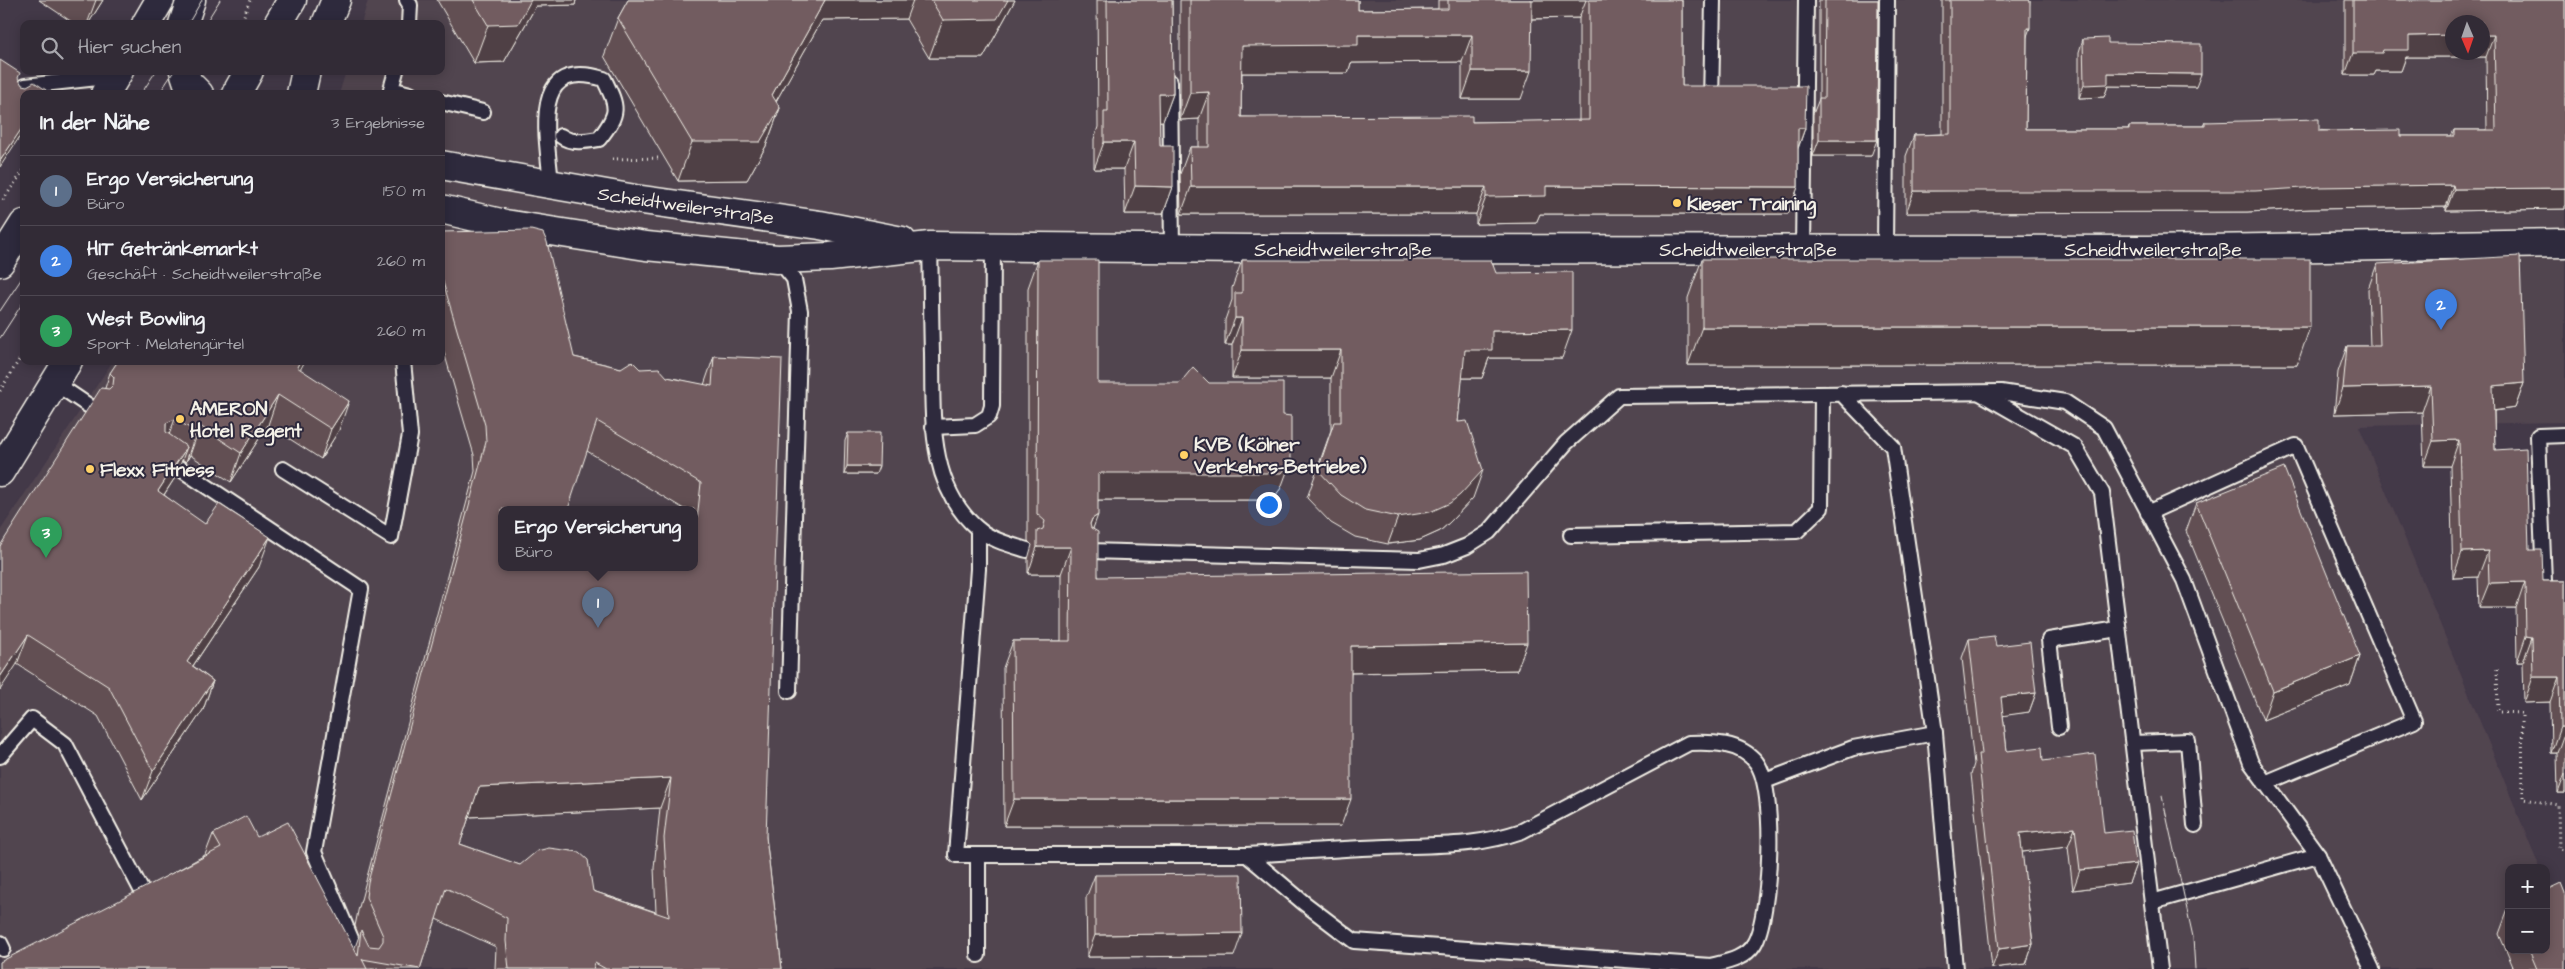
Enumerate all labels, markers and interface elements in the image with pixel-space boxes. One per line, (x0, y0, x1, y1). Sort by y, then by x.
north arrow (2445, 15, 2490, 60)
search box (20, 20, 445, 75)
icon: search (38, 34, 66, 62)
text: Hier suchen (78, 34, 181, 61)
text: In der Nähe (40, 108, 150, 137)
text: 3 Ergebnisse (331, 112, 425, 134)
text: Ergo Versicherung (87, 166, 253, 193)
text: 1 (55, 180, 57, 202)
text: 150 m (383, 180, 425, 202)
street label: Scheidtweilerstraße (596, 181, 776, 232)
place label: Kieser Training (1687, 191, 1816, 219)
text: Büro (87, 193, 124, 215)
marker: Kieser Training (1671, 197, 1683, 209)
text: HIT Getränkemarkt (87, 236, 258, 263)
street label: Scheidtweilerstraße (1254, 237, 1432, 264)
street label: Scheidtweilerstraße (1659, 237, 1837, 264)
street label: Scheidtweilerstraße (2064, 237, 2242, 264)
text: 2 (51, 250, 61, 272)
text: 260 m (377, 250, 425, 272)
text: Geschäft · Scheidtweilerstraße (87, 263, 322, 285)
pin: 2 (2425, 289, 2457, 330)
text: West Bowling (87, 306, 205, 333)
text: 3 (52, 320, 60, 342)
text: 260 m (377, 320, 425, 342)
text: Sport · Melatengürtel (87, 333, 244, 355)
place label: AMERON Hotel Regent (190, 396, 302, 446)
marker: AMERON Hotel Regent (174, 413, 186, 425)
place label: KVB (Kölner Verkehrs-Betriebe) (1193, 432, 1367, 481)
marker: KVB (Kölner Verkehrs-Betriebe) (1178, 449, 1190, 461)
place label: Flexx Fitness (100, 457, 215, 484)
marker: Flexx Fitness (84, 463, 96, 475)
your location (1256, 492, 1282, 518)
popup (498, 506, 698, 571)
text: Ergo Versicherung (515, 514, 681, 541)
pin: 3 (30, 517, 62, 558)
text: Büro (515, 541, 552, 563)
pin: 1 (582, 587, 614, 628)
map controls (2505, 864, 2550, 954)
button: + (2505, 864, 2550, 909)
button: − (2505, 909, 2550, 954)

